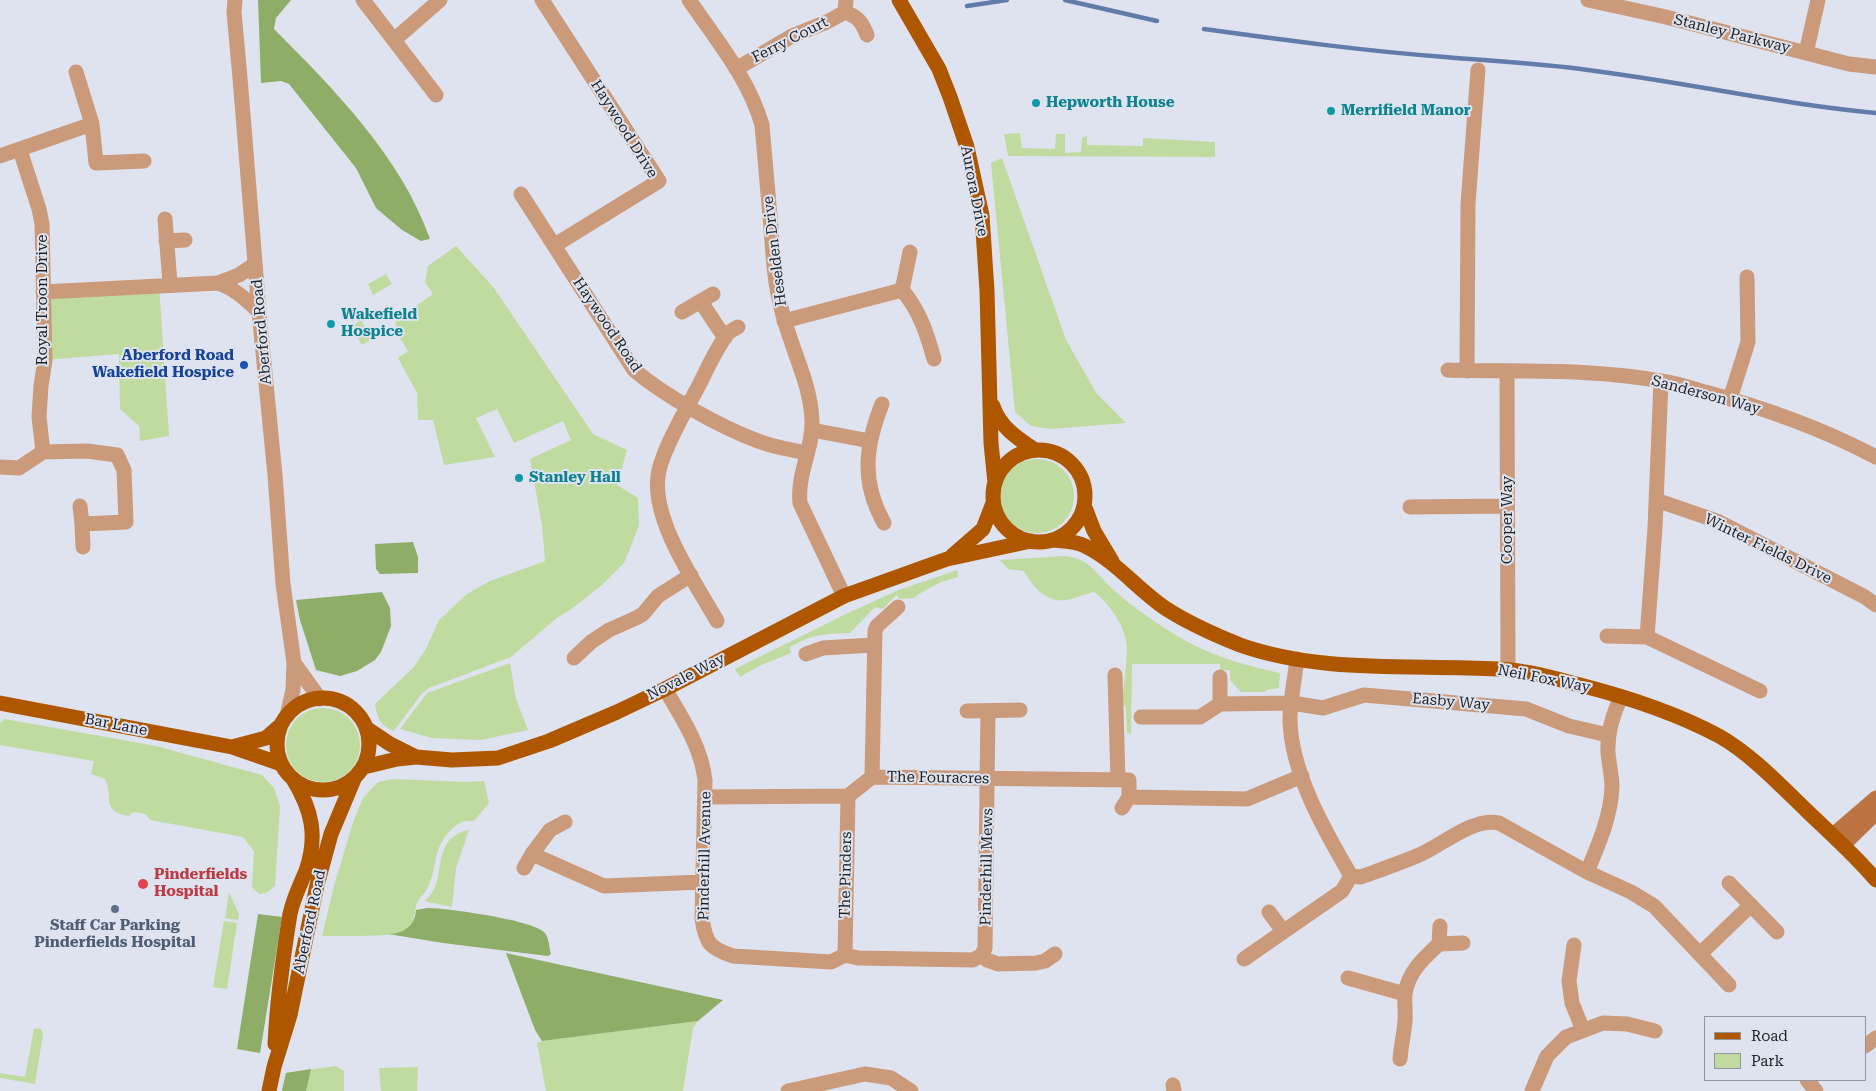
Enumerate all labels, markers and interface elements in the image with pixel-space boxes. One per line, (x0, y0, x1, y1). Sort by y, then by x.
street label: Stanley Parkway (1672, 11, 1792, 57)
street label: Ferry Court (749, 13, 831, 67)
street label: Haywood Drive (587, 77, 661, 181)
place label: Hepworth House (1046, 94, 1174, 112)
marker: Hepworth House (1030, 97, 1042, 109)
place label: Merrifield Manor (1341, 102, 1471, 120)
marker: Merrifield Manor (1325, 105, 1337, 117)
street label: Aurora Drive (956, 144, 992, 238)
street label: Heselden Drive (759, 195, 791, 307)
street label: Royal Troon Drive (34, 234, 52, 366)
street label: Haywood Road (569, 274, 645, 376)
street label: Aberford Road (248, 278, 276, 386)
place label: Wakefield Hospice (341, 306, 417, 341)
marker: Wakefield Hospice (325, 318, 337, 330)
place label: Aberford Road Wakefield Hospice (92, 347, 234, 382)
marker: Aberford Road Wakefield Hospice (238, 359, 250, 371)
street label: Sanderson Way (1649, 372, 1763, 418)
place label: Stanley Hall (529, 469, 621, 487)
marker: Stanley Hall (513, 472, 525, 484)
street label: Cooper Way (1499, 476, 1517, 564)
street label: Winter Fields Drive (1701, 510, 1835, 588)
street label: Novale Way (644, 650, 728, 704)
street label: Neil Fox Way (1496, 661, 1592, 697)
street label: Easby Way (1411, 690, 1491, 714)
street label: Bar Lane (83, 710, 149, 740)
street label: The Fouracres (887, 768, 989, 788)
street label: Pinderhill Avenue (695, 791, 715, 921)
street label: Pinderhill Mews (977, 808, 997, 926)
street label: The Pinders (836, 831, 856, 919)
place label: Pinderfields Hospital (154, 866, 247, 901)
street label: Aberford Road (290, 868, 330, 976)
marker: Pinderfields Hospital (136, 877, 150, 891)
marker: Staff Car Parking Pinderfields Hospital (109, 903, 121, 915)
place label: Staff Car Parking Pinderfields Hospital (34, 917, 196, 952)
legend (1704, 1016, 1866, 1081)
text: Road (1751, 1027, 1788, 1045)
text: Park (1751, 1052, 1784, 1070)

